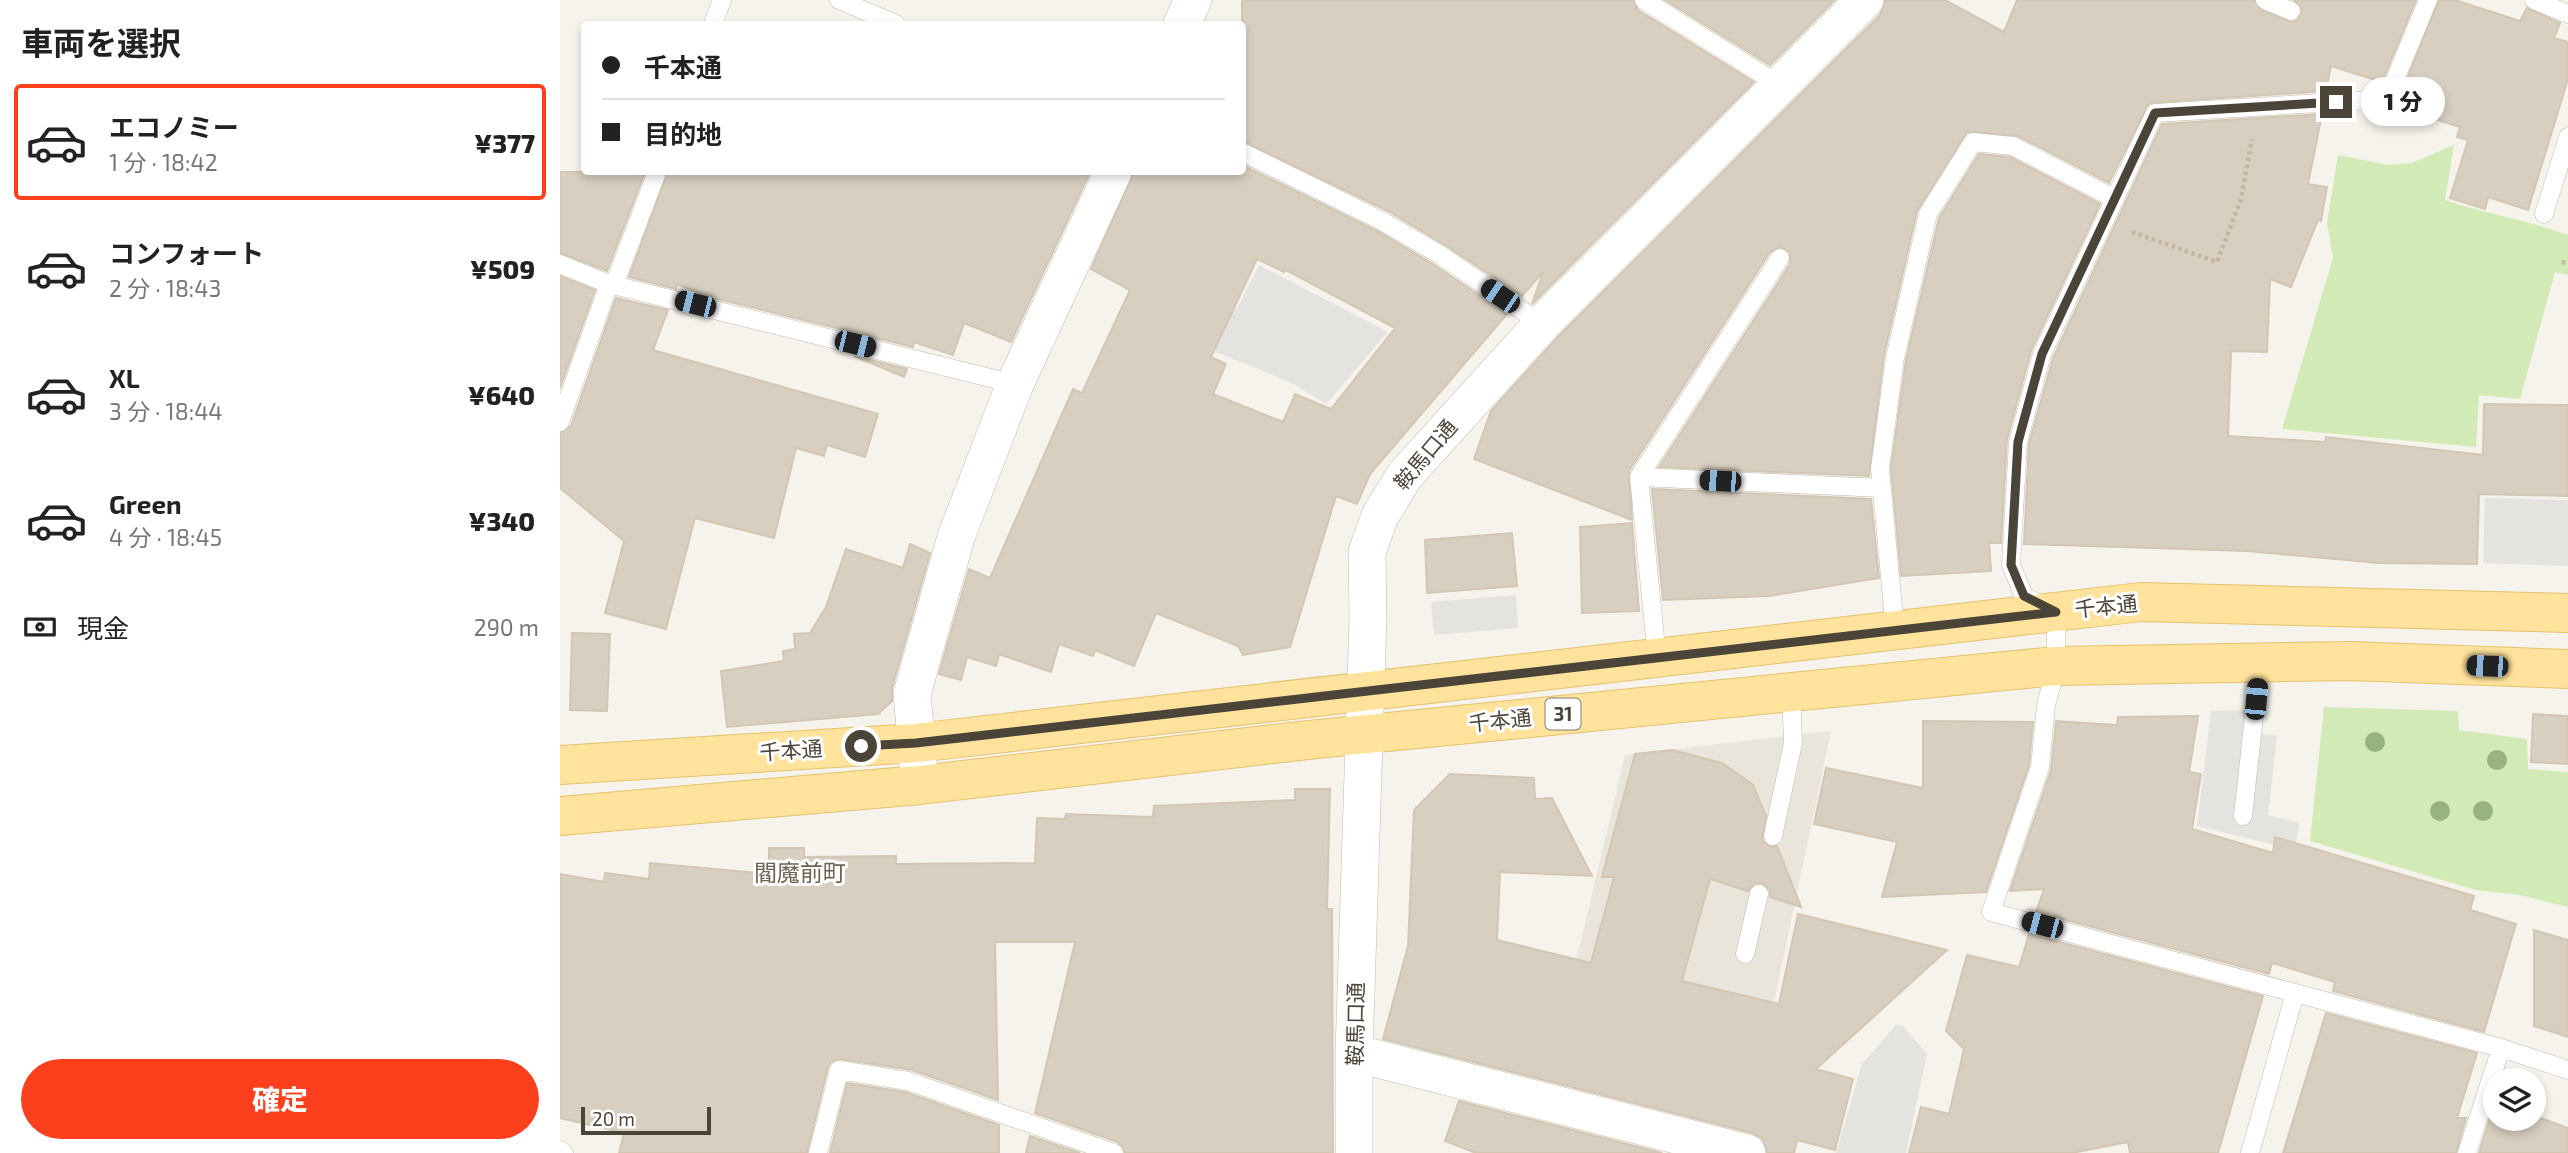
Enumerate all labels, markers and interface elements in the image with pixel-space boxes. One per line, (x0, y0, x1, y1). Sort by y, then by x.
text: 車両を選択 (21, 23, 181, 61)
text: 千本通 (644, 51, 722, 82)
callout: 1 分 (2360, 78, 2444, 126)
route end (2320, 86, 2352, 118)
text: 1 分 (2384, 87, 2422, 115)
icon: car (25, 111, 88, 174)
text: エコノミー (109, 111, 239, 142)
text: 目的地 (644, 118, 722, 149)
text: ¥377 (474, 127, 535, 158)
text: 1 分 · 18:42 (109, 148, 218, 176)
icon: car (25, 237, 88, 300)
text: コンフォート (109, 237, 264, 268)
text: ¥509 (470, 253, 535, 284)
text: 2 分 · 18:43 (109, 274, 221, 302)
car (1477, 276, 1524, 316)
car (673, 289, 718, 319)
car (833, 329, 878, 359)
text: XL (109, 362, 140, 393)
icon: car (25, 363, 88, 426)
text: ¥640 (468, 379, 535, 410)
text: 3 分 · 18:44 (109, 397, 222, 425)
street label: 鞍馬口通 (1388, 414, 1461, 494)
car (1699, 469, 1742, 493)
text: Green (109, 488, 182, 519)
icon: car (25, 489, 88, 552)
text: ¥340 (469, 505, 535, 536)
text: 4 分 · 18:45 (109, 523, 222, 551)
street label: 千本通 (2073, 590, 2138, 621)
icon: cash (21, 608, 59, 646)
text: 現金 (77, 612, 129, 643)
text: 290 m (474, 613, 539, 641)
car (2466, 655, 2509, 677)
car (2244, 677, 2269, 721)
road number: 31 (1546, 698, 1580, 730)
street label: 千本通 (1467, 704, 1532, 735)
route start (845, 730, 877, 762)
street label: 千本通 (759, 735, 823, 764)
district label: 閻魔前町 (754, 858, 846, 886)
car (2019, 909, 2066, 941)
street label: 鞍馬口通 (1341, 982, 1368, 1066)
button: 確定 (21, 1059, 539, 1139)
map controls (2483, 1068, 2546, 1131)
button: layers (2483, 1068, 2546, 1131)
scale bar (581, 1104, 710, 1136)
text: 20 m (592, 1107, 635, 1130)

